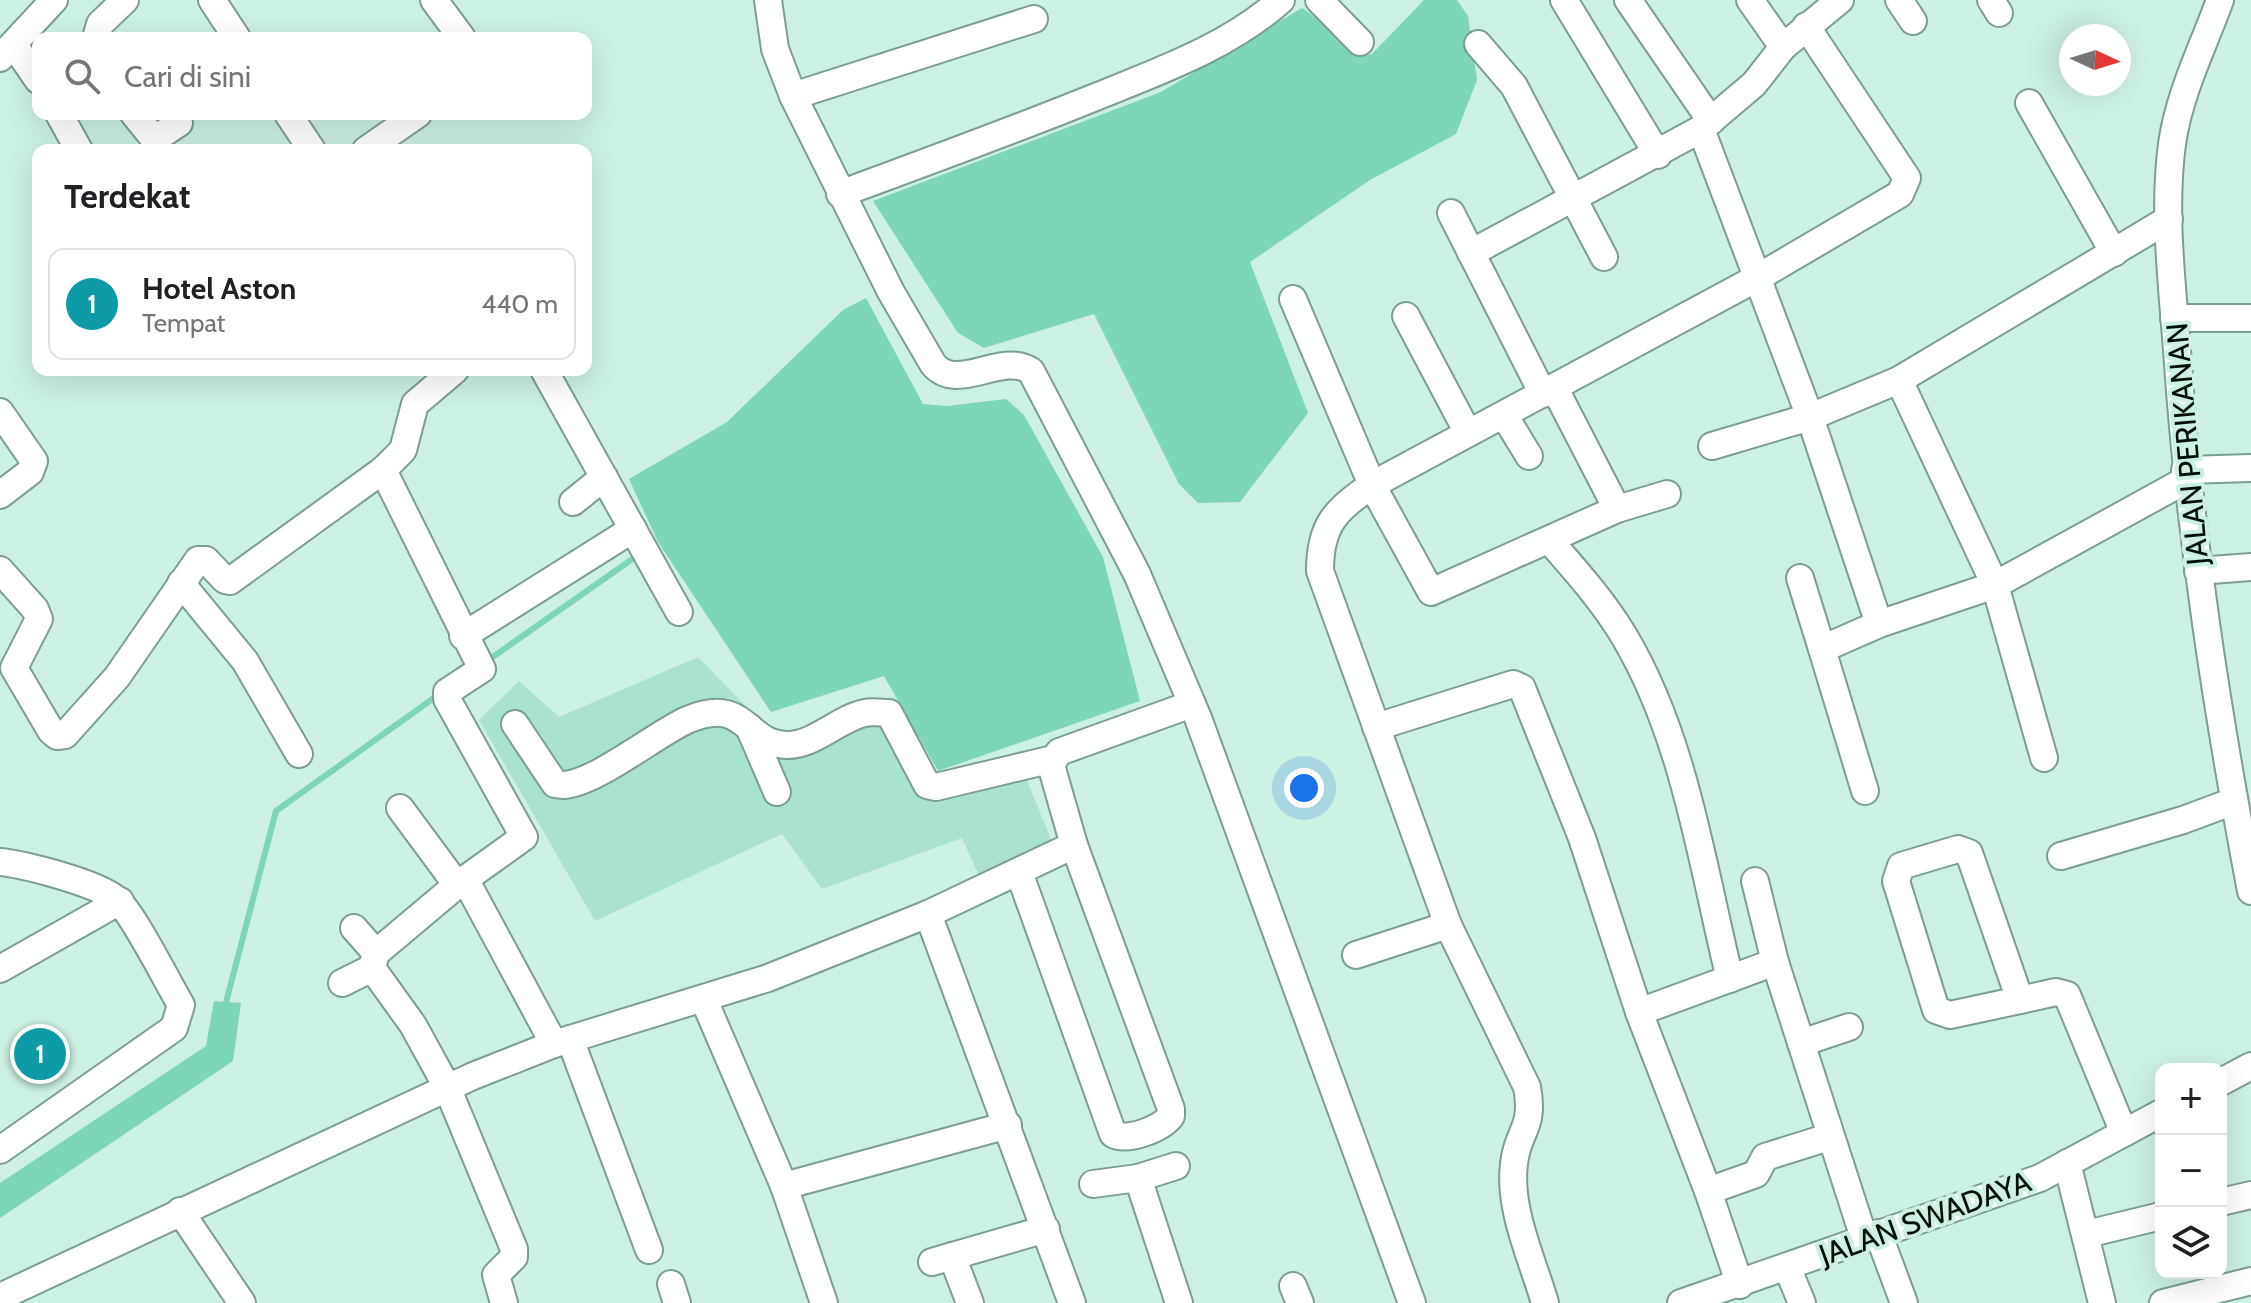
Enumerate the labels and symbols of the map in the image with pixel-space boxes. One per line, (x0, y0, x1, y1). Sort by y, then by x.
north arrow (2059, 24, 2131, 96)
street label: JALAN PERIKANAN (2158, 321, 2216, 568)
your location (1284, 768, 1324, 808)
pin: 1 (14, 1024, 66, 1084)
street label: JALAN SWADAYA (1813, 1162, 2036, 1274)

